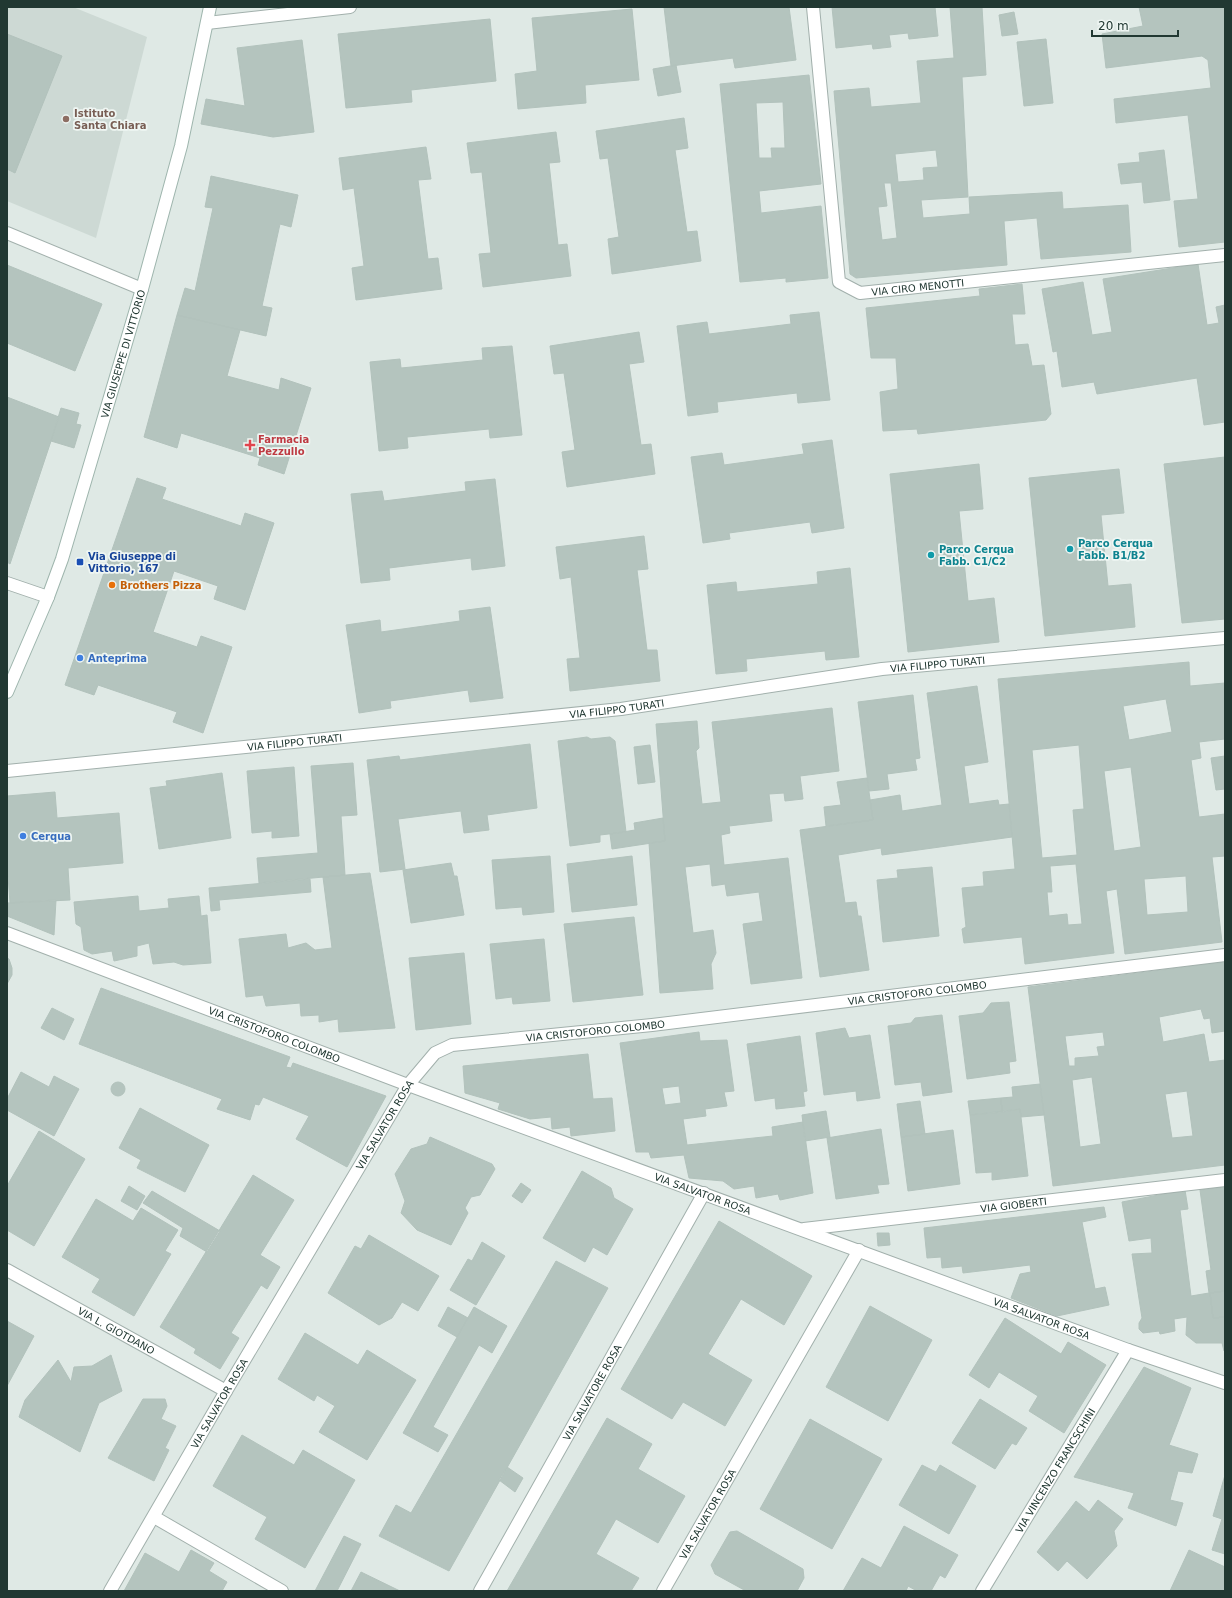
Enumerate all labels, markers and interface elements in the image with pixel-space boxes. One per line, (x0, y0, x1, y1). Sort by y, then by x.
scale bar (1092, 12, 1178, 38)
text: 20 m (1098, 19, 1129, 33)
place label: Istituto Santa Chiara (74, 108, 146, 131)
marker: Istituto Santa Chiara (61, 114, 71, 124)
street label: VIA CIRO MENOTTI (871, 277, 965, 297)
street label: VIA GIUSEPPE DI VITTORIO (99, 288, 147, 419)
place label: Farmacia Pezzullo (258, 434, 309, 457)
marker: Farmacia Pezzullo (245, 440, 255, 450)
place label: Parco Cerqua Fabb. B1/B2 (1078, 538, 1153, 561)
place label: Parco Cerqua Fabb. C1/C2 (939, 544, 1014, 567)
marker: Parco Cerqua Fabb. B1/B2 (1065, 544, 1075, 554)
marker: Parco Cerqua Fabb. C1/C2 (926, 550, 936, 560)
place label: Via Giuseppe di Vittorio, 167 (88, 551, 176, 574)
marker: Via Giuseppe di Vittorio, 167 (75, 557, 85, 567)
marker: Brothers Pizza (107, 580, 117, 590)
place label: Brothers Pizza (120, 580, 202, 591)
marker: Anteprima (75, 653, 85, 663)
place label: Anteprima (88, 653, 147, 664)
street label: VIA FILIPPO TURATI (890, 654, 986, 674)
street label: VIA FILIPPO TURATI (569, 697, 665, 720)
street label: VIA FILIPPO TURATI (247, 732, 343, 752)
marker: Cerqua (18, 831, 28, 841)
place label: Cerqua (31, 831, 71, 842)
street label: VIA CRISTOFORO COLOMBO (847, 979, 987, 1007)
street label: VIA CRISTOFORO COLOMBO (207, 1004, 342, 1064)
street label: VIA CRISTOFORO COLOMBO (525, 1018, 666, 1043)
street label: VIA SALVATOR ROSA (353, 1078, 415, 1172)
street label: VIA SALVATOR ROSA (653, 1171, 753, 1216)
street label: VIA GIOBERTI (980, 1195, 1047, 1214)
street label: VIA SALVATOR ROSA (992, 1295, 1092, 1341)
street label: VIA L. GIOTDANO (76, 1305, 157, 1356)
street label: VIA SALVATORE ROSA (560, 1342, 623, 1442)
street label: VIA SALVATOR ROSA (188, 1356, 250, 1450)
street label: VIA VINCENZO FRANCSCHINI (1013, 1406, 1097, 1535)
street label: VIA SALVATOR ROSA (677, 1467, 738, 1561)

